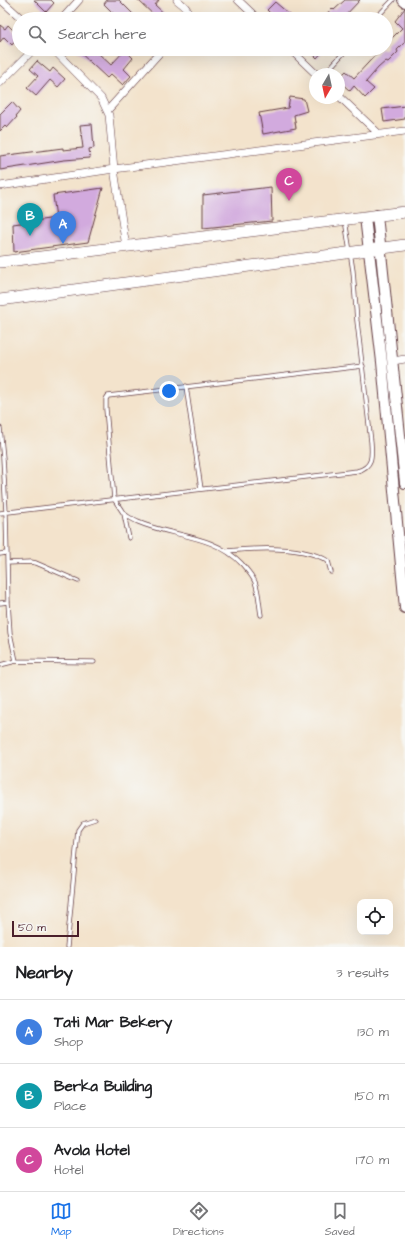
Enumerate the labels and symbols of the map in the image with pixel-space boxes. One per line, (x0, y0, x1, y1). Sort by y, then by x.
north arrow (309, 68, 345, 104)
pin: C (276, 168, 302, 201)
pin: B (17, 203, 43, 236)
pin: A (50, 211, 76, 244)
your location (159, 381, 179, 401)
scale bar (12, 919, 79, 938)

